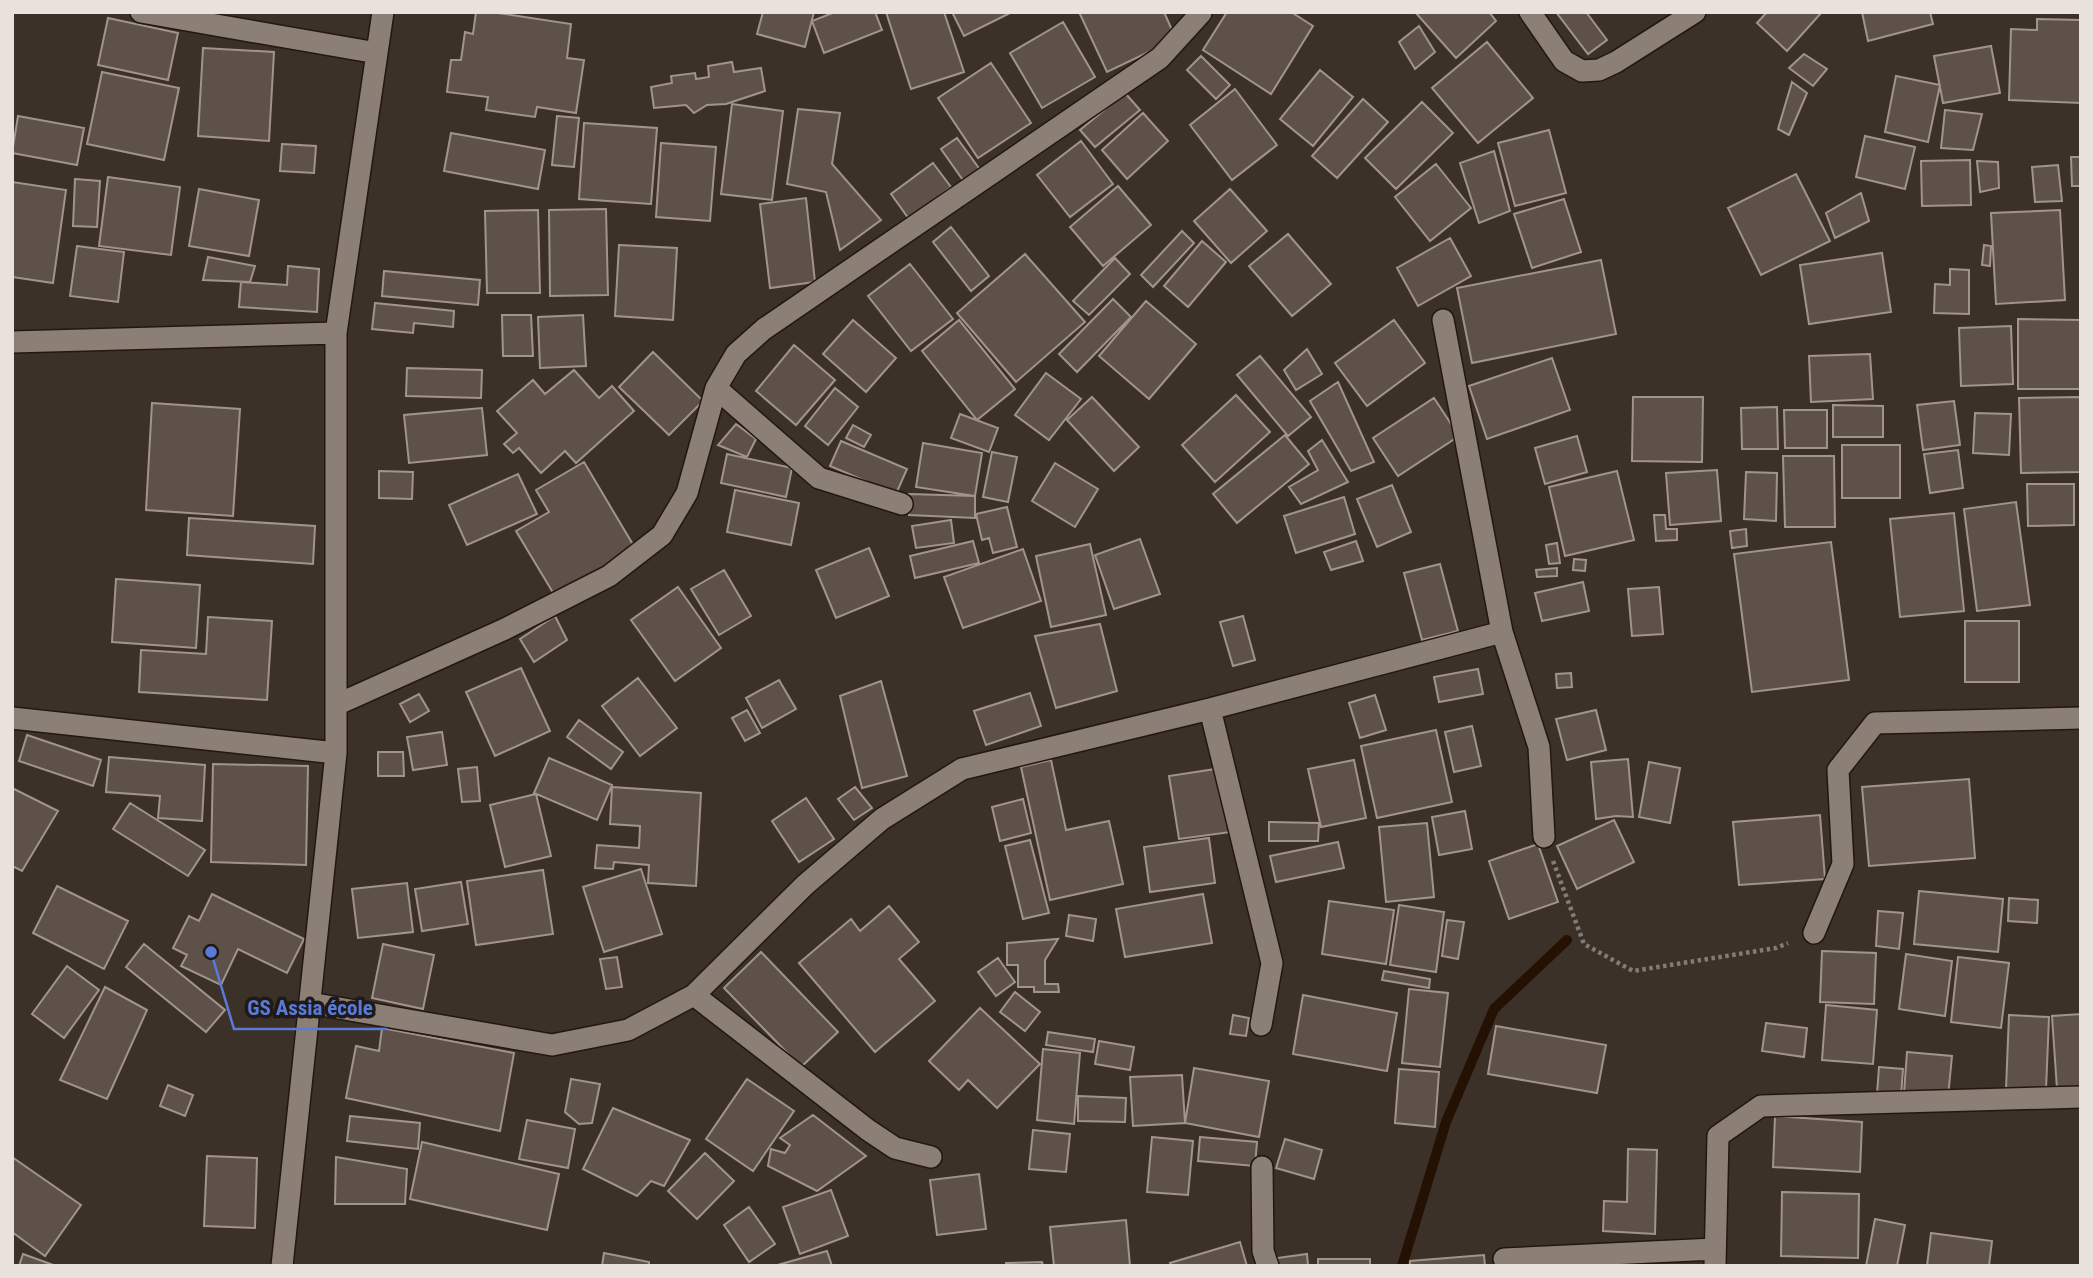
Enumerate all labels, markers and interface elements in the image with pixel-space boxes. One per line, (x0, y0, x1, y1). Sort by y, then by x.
callout: GS Assia école (234, 987, 387, 1029)
text: GS Assia école (247, 996, 373, 1020)

